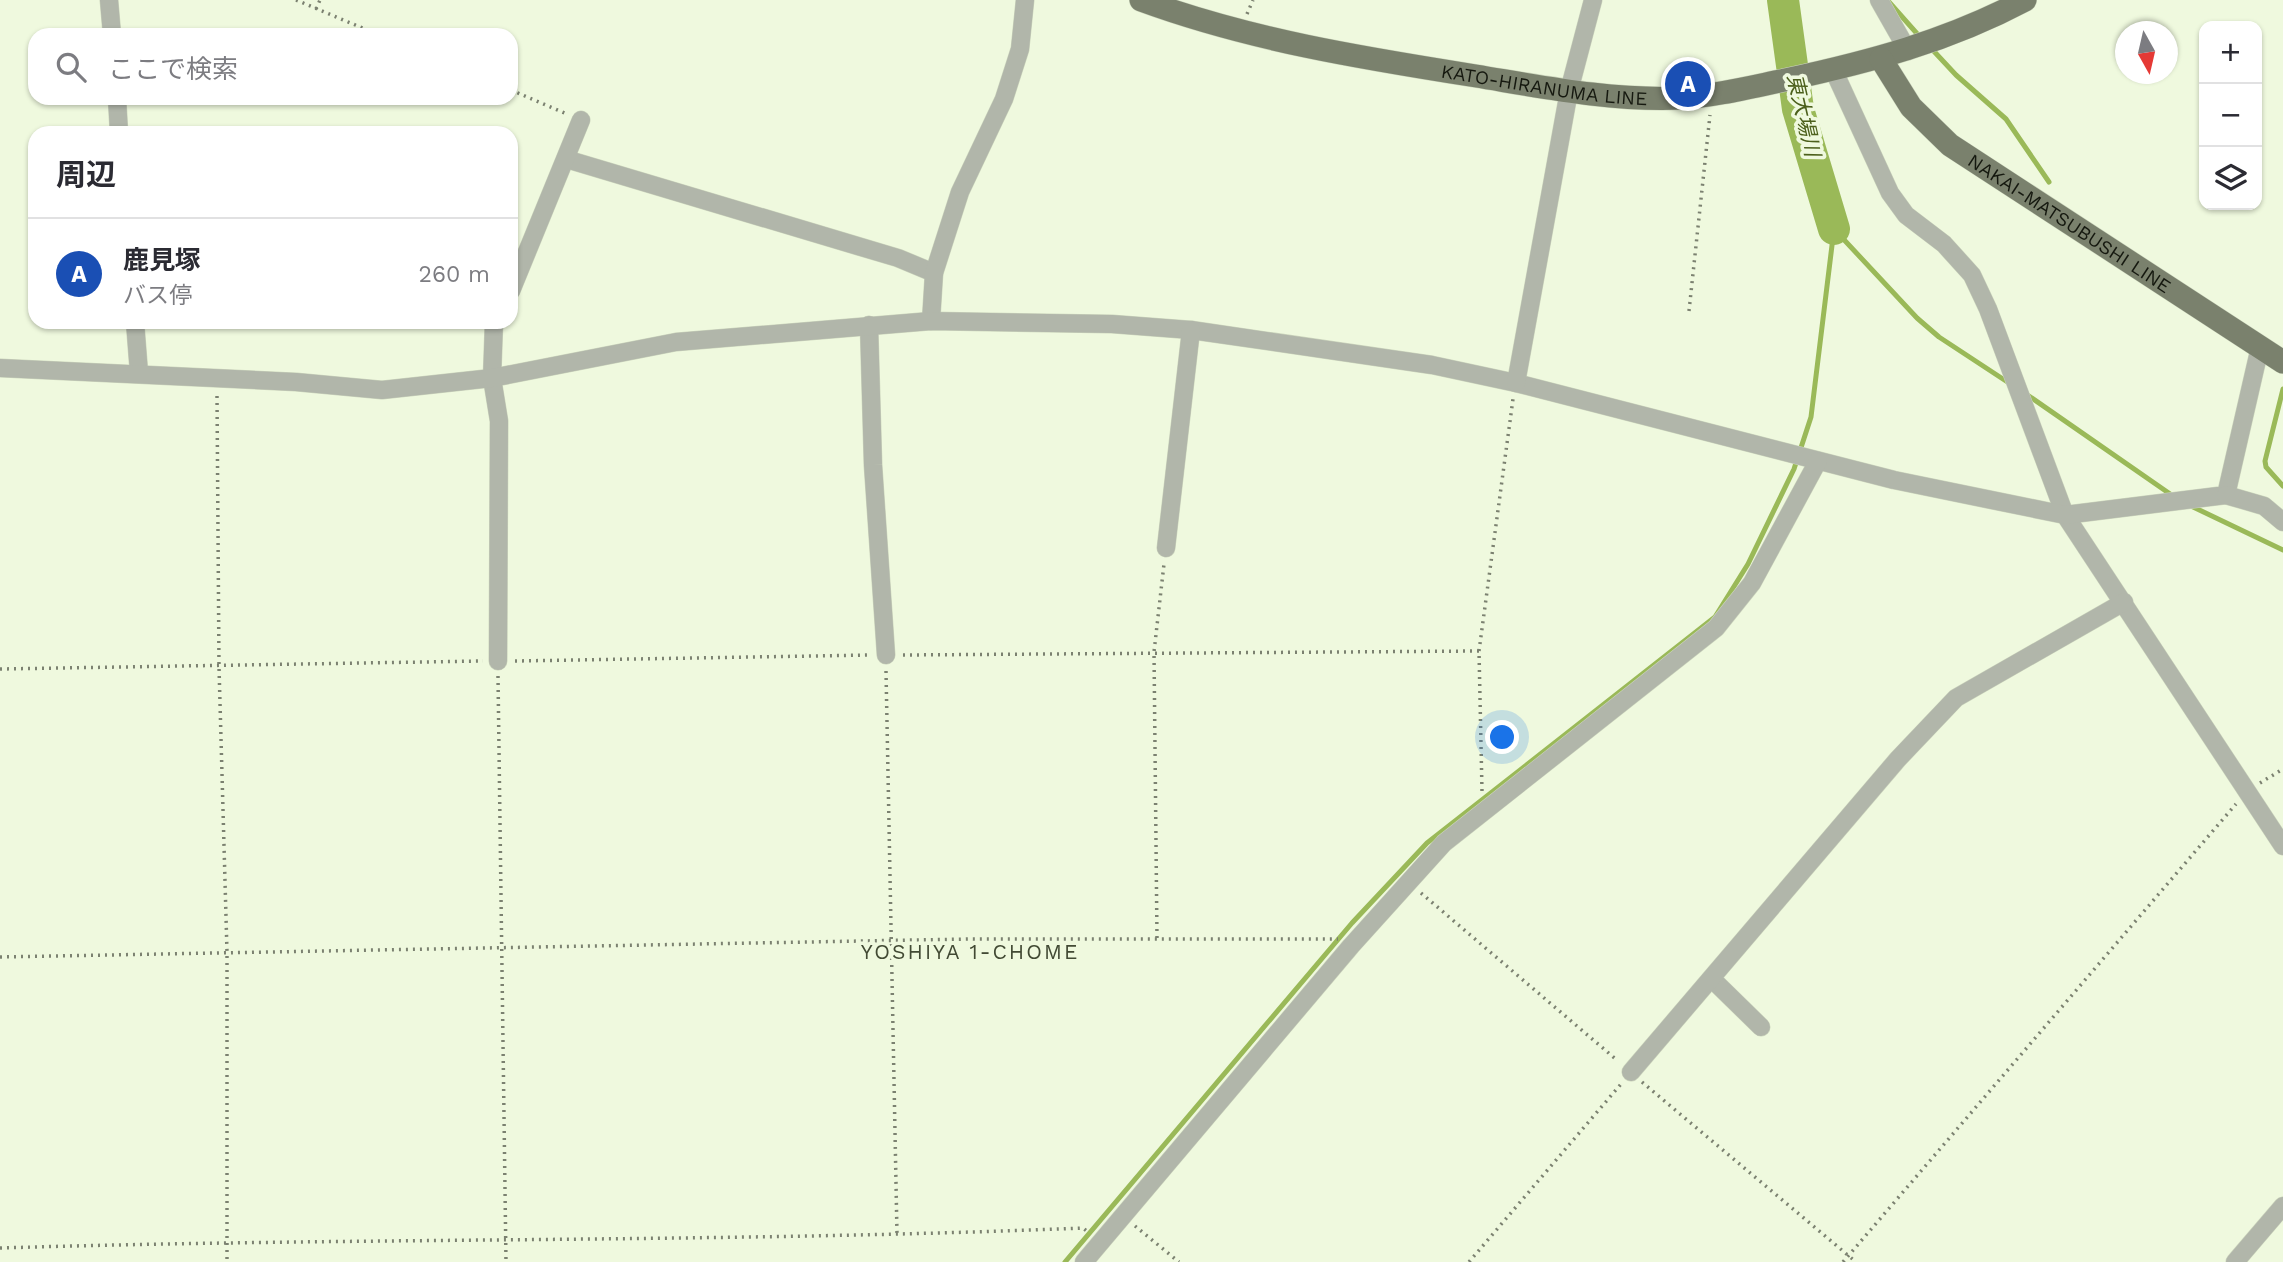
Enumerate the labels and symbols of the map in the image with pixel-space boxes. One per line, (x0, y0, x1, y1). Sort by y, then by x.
north arrow (2115, 21, 2178, 84)
pin: A (1665, 58, 1711, 110)
street label: KATO-HIRANUMA LINE (1439, 59, 1648, 110)
water label: 東大場川 (1782, 71, 1826, 161)
street label: NAKAI-MATSUBUSHI LINE (1964, 149, 2176, 298)
your location (1485, 720, 1519, 754)
district label: YOSHIYA 1-CHOME (861, 939, 1079, 964)

